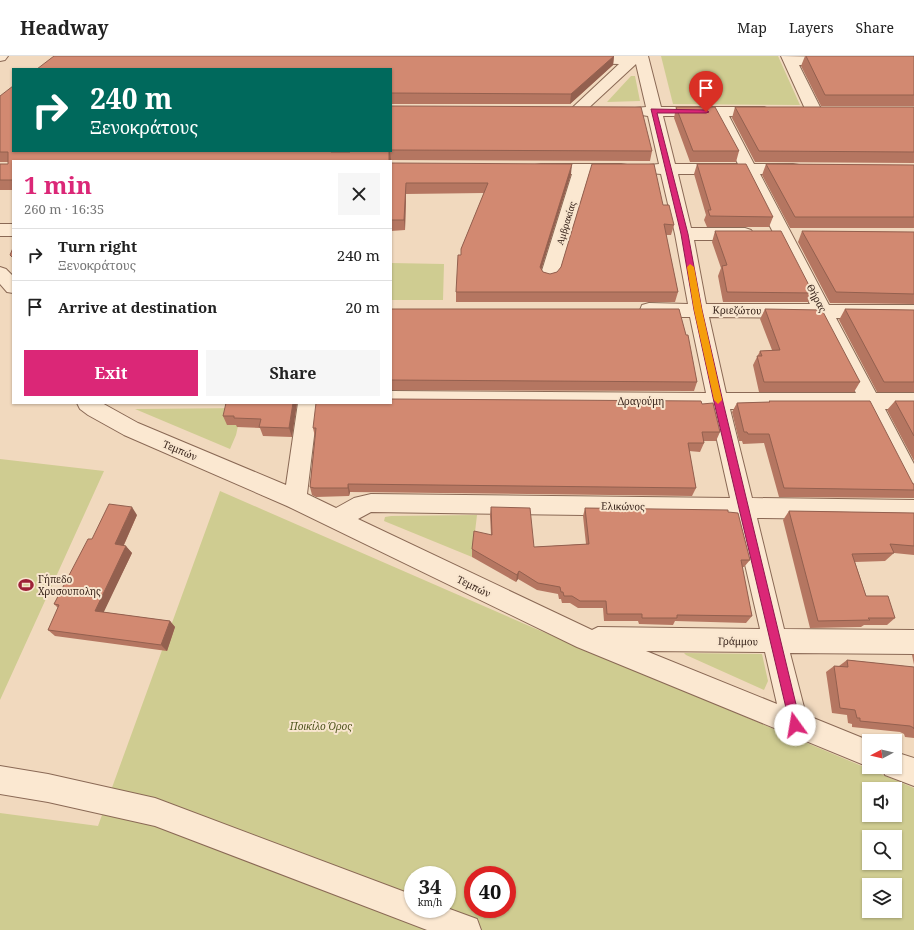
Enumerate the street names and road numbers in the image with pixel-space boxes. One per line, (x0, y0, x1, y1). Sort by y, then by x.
street label: Αμβρακίας (553, 199, 579, 246)
street label: Θήρας (804, 281, 830, 315)
street label: Κριεζώτου (712, 303, 762, 317)
street label: Δραγούμη (618, 394, 664, 408)
street label: Τεμπών (161, 437, 199, 463)
street label: Ελικώνος (601, 499, 645, 513)
street label: Τεμπών (455, 572, 493, 600)
street label: Γράμμου (718, 634, 758, 648)

